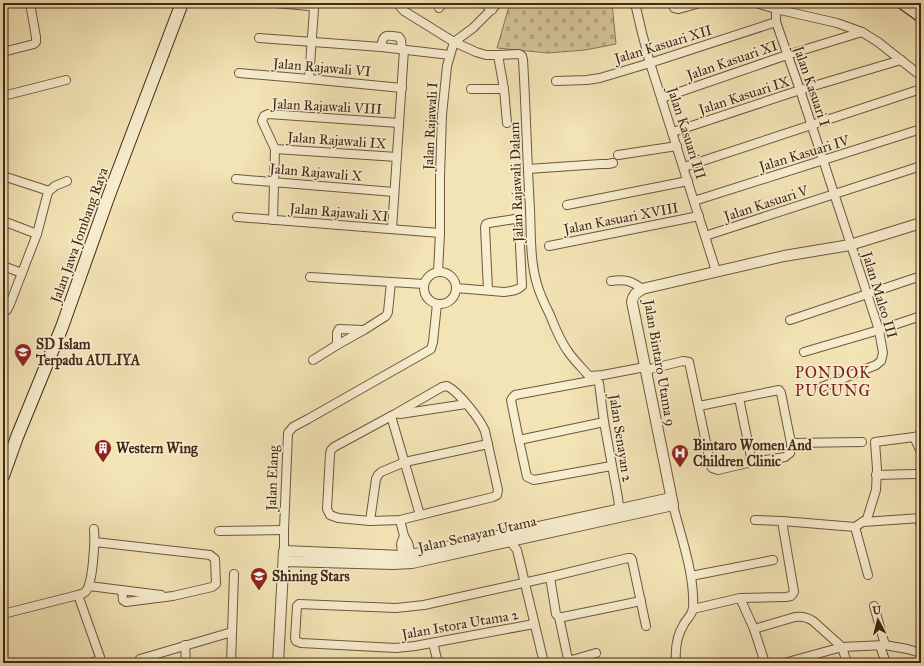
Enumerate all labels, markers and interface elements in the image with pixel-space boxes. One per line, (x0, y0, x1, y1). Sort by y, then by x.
street label: Jalan Kasuari XII (611, 22, 714, 69)
street label: Jalan Kasuari XI (683, 37, 780, 86)
street label: Jalan Kasuari I (788, 42, 833, 129)
street label: Jalan Rajawali VI (270, 55, 371, 81)
street label: Jalan Kasuari IX (695, 73, 792, 120)
street label: Jalan Rajawali I (420, 82, 442, 173)
street label: Jalan Kasuari III (662, 83, 709, 182)
street label: Jalan Rajawali VIII (270, 95, 382, 119)
street label: Jalan Rajawali Dalam (506, 121, 528, 245)
street label: Jalan Rajawali IX (285, 128, 387, 153)
street label: Jalan Kasuari IV (755, 131, 853, 177)
street label: Jalan Rajawali X (267, 160, 363, 186)
street label: Jalan Jawa Jombang Raya (46, 165, 113, 307)
street label: Jalan Kasuari V (720, 181, 812, 227)
street label: Jalan Kasuari XVIII (560, 199, 680, 239)
street label: Jalan Rajawali XI (287, 200, 389, 226)
street label: Jalan Maleo III (857, 248, 901, 341)
street label: Jalan Bintaro Utama 9 (639, 297, 679, 428)
place label: SD Islam Terpadu AULIYA (35, 336, 141, 370)
school or university icon: SD Islam Terpadu AULIYA (13, 342, 33, 367)
district label: PONDOK PUCUNG (795, 363, 871, 400)
street label: Jalan Senayan 2 (604, 391, 636, 483)
place label: Bintaro Women And Children Clinic (693, 437, 813, 470)
building icon: Western Wing (93, 438, 113, 463)
place label: Western Wing (116, 440, 198, 458)
hospital icon: Bintaro Women And Children Clinic (670, 443, 690, 468)
street label: Jalan Elang (263, 445, 283, 513)
street label: Jalan Senayan Utama (414, 513, 538, 558)
school or university icon: Shining Stars (249, 566, 269, 591)
place label: Shining Stars (272, 568, 350, 586)
north arrow (858, 600, 898, 640)
text: U (872, 604, 882, 618)
street label: Jalan Istora Utama 2 (399, 606, 520, 644)

